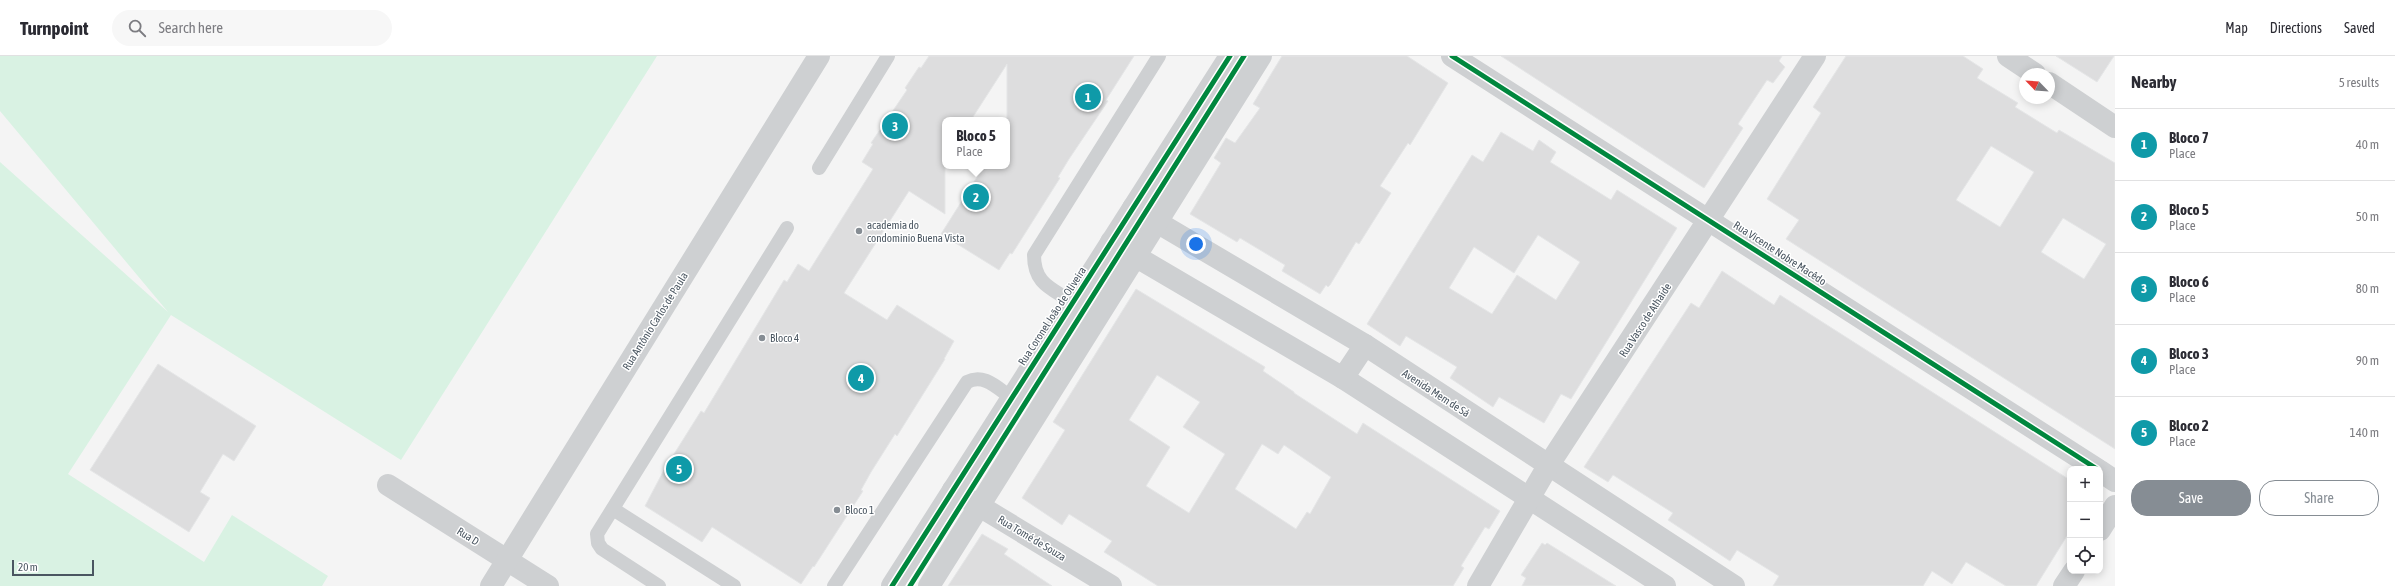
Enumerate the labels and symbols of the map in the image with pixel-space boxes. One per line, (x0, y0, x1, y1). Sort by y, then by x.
north arrow (2019, 68, 2055, 104)
pin: 1 (1075, 82, 1101, 112)
pin: 3 (882, 111, 908, 141)
pin: 2 (963, 182, 989, 212)
place label: academia do condominio Buena Vista (867, 219, 965, 244)
street label: Rua Vicente Nobre Macêdo (1732, 219, 1828, 287)
marker: academia do condominio Buena Vista (854, 226, 864, 236)
your location (1186, 234, 1206, 254)
street label: Rua Coronel João de Oliveira (1016, 265, 1088, 367)
street label: Rua Antônio Carlos de Paula (620, 270, 690, 372)
street label: Rua Vasco de Athaíde (1617, 281, 1673, 359)
place label: Bloco 4 (770, 332, 799, 344)
marker: Bloco 4 (757, 333, 767, 343)
pin: 4 (848, 363, 874, 393)
street label: Avenida Mem de Sá (1400, 367, 1472, 419)
pin: 5 (666, 454, 692, 484)
place label: Bloco 1 (845, 504, 874, 516)
marker: Bloco 1 (832, 505, 842, 515)
street label: Rua Tomé de Souza (996, 513, 1068, 563)
street label: Rua D (455, 525, 481, 547)
scale bar (12, 558, 94, 577)

